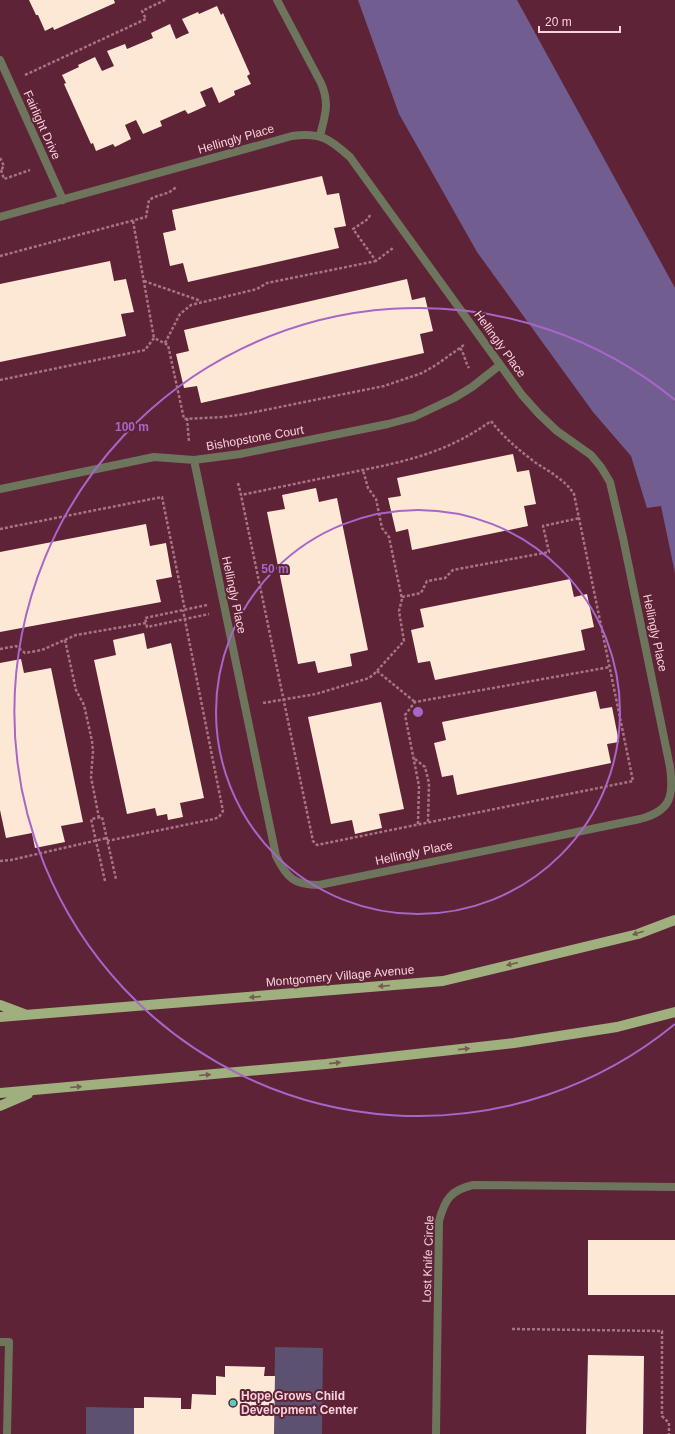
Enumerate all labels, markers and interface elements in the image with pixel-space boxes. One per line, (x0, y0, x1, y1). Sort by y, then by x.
scale bar (539, 8, 620, 34)
text: 20 m (545, 15, 572, 29)
street label: Fairlight Drive (21, 88, 64, 162)
street label: Hellingly Place (196, 121, 276, 157)
street label: Hellingly Place (471, 308, 529, 380)
text: 100 m (115, 420, 149, 434)
street label: Bishopstone Court (205, 422, 305, 453)
street label: Hellingly Place (219, 555, 249, 635)
text: 50 m (261, 562, 289, 576)
street label: Hellingly Place (640, 593, 670, 673)
centre of rings (411, 705, 425, 719)
street label: Hellingly Place (374, 838, 454, 868)
one-way arrow (632, 931, 644, 937)
one-way arrow (506, 962, 518, 968)
street label: Montgomery Village Avenue (265, 963, 415, 989)
one-way arrow (378, 982, 390, 989)
one-way arrow (249, 993, 261, 1000)
one-way arrow (458, 1046, 470, 1052)
one-way arrow (329, 1059, 341, 1066)
one-way arrow (199, 1072, 211, 1079)
one-way arrow (70, 1083, 82, 1090)
street label: Lost Knife Circle (419, 1215, 437, 1303)
place label: Hope Grows Child Development Center (241, 1389, 358, 1417)
marker: Hope Grows Child Development Center (228, 1398, 238, 1408)

